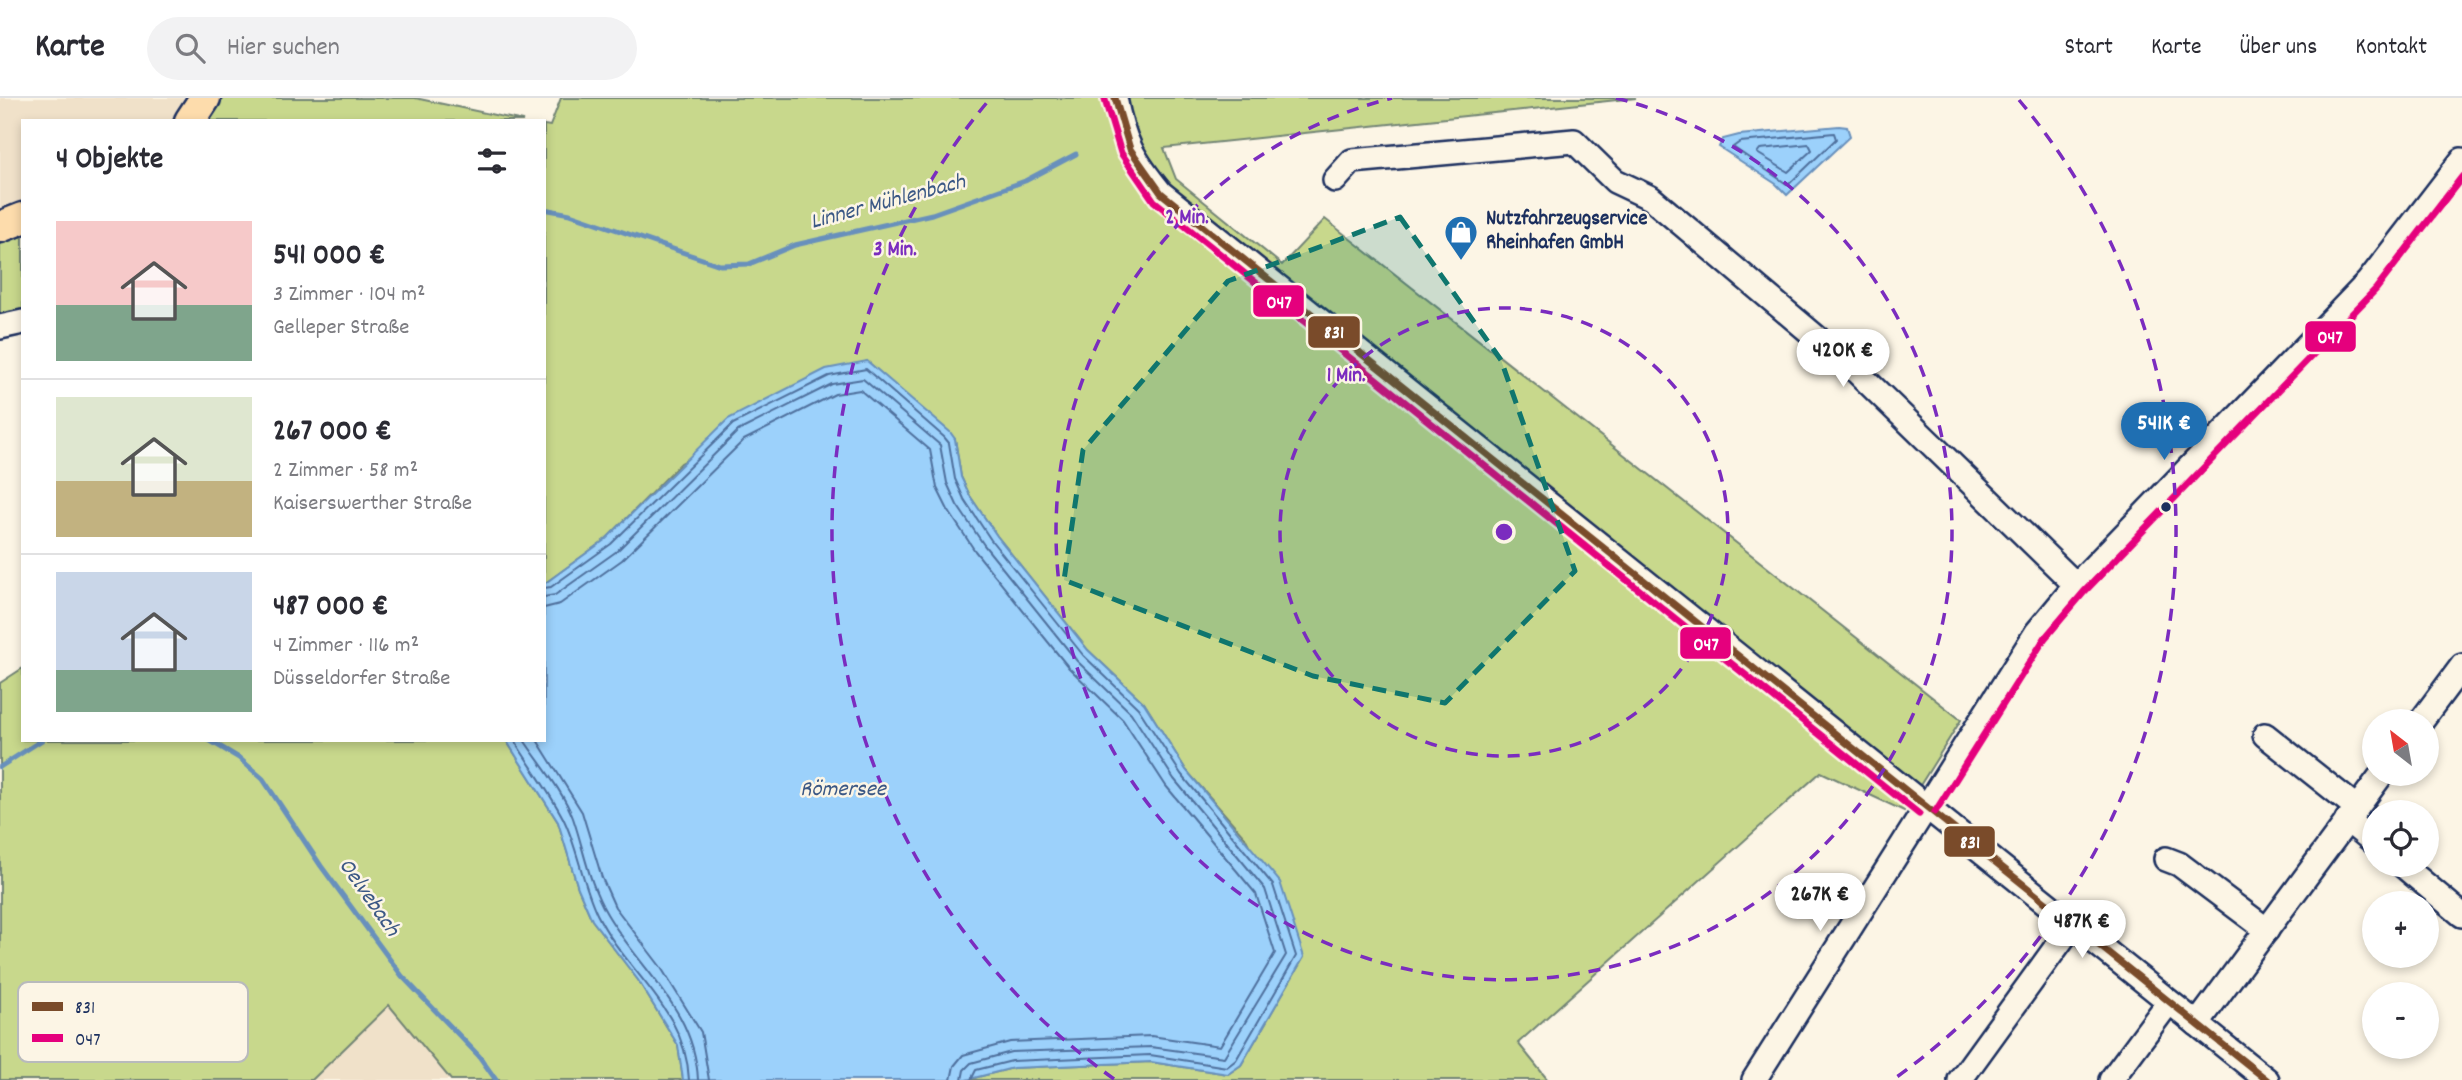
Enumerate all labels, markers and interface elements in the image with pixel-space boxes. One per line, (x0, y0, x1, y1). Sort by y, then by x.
search box (147, 17, 637, 80)
text: Karte (35, 25, 105, 72)
icon: search (171, 29, 209, 67)
text: Hier suchen (227, 30, 340, 67)
text: Start (2064, 31, 2113, 65)
text: Karte (2151, 31, 2202, 65)
text: Über uns (2240, 31, 2317, 65)
text: Kontakt (2355, 31, 2427, 65)
text: 4 Objekte (56, 140, 163, 183)
icon: filters (473, 142, 511, 180)
water label: Linner Mühlenbach (807, 166, 971, 240)
text: 2 Min. (1165, 204, 1209, 234)
place label: Nutzfahrzeugservice Rheinhafen GmbH (1486, 205, 1647, 259)
shop icon: Nutzfahrzeugservice Rheinhafen GmbH (1442, 213, 1480, 262)
text: 541 000 € (273, 236, 385, 279)
text: 3 Min. (873, 236, 917, 266)
icon: home (112, 249, 196, 333)
text: 3 Zimmer · 104 m² (273, 279, 425, 312)
line badge: 047 (1252, 284, 1305, 318)
text: 047 (1266, 291, 1292, 318)
text: Gelleper Straße (273, 312, 409, 345)
line badge: 831 (1307, 315, 1361, 349)
line badge: 047 (2304, 320, 2357, 353)
text: 831 (1324, 321, 1344, 348)
text: 047 (2317, 326, 2343, 353)
pin: 420K € (1786, 330, 1900, 389)
text: 420K € (1813, 335, 1873, 368)
text: 1 Min. (1327, 362, 1365, 392)
pin: 541K € (2107, 402, 2221, 462)
text: 541K € (2137, 408, 2191, 441)
text: 267 000 € (273, 412, 392, 455)
icon: home (112, 425, 196, 509)
text: 2 Zimmer · 58 m² (273, 455, 418, 488)
text: Kaiserswerther Straße (273, 488, 472, 521)
unlabelled marker (2159, 500, 2173, 514)
centre of rings (1492, 520, 1516, 544)
text: 487 000 € (273, 587, 389, 630)
icon: home (112, 600, 196, 684)
line badge: 047 (1679, 626, 1732, 660)
text: 4 Zimmer · 116 m² (273, 630, 419, 663)
text: 047 (1693, 633, 1719, 660)
text: Düsseldorfer Straße (273, 663, 450, 696)
north arrow (2362, 709, 2440, 786)
map controls (2362, 709, 2439, 1059)
water label: Römersee (800, 774, 888, 807)
button: locate (2362, 800, 2439, 877)
line badge: 831 (1943, 825, 1996, 858)
text: 831 (1960, 831, 1980, 858)
water label: Oelvebach (329, 852, 408, 945)
pin: 267K € (1763, 874, 1877, 933)
text: 267K € (1791, 879, 1849, 912)
button: + (2362, 891, 2439, 968)
pin: 487K € (2025, 900, 2139, 960)
text: 487K € (2054, 906, 2110, 939)
legend (18, 982, 248, 1062)
button: − (2362, 982, 2439, 1059)
text: 831 (75, 996, 95, 1023)
text: 047 (75, 1028, 101, 1055)

